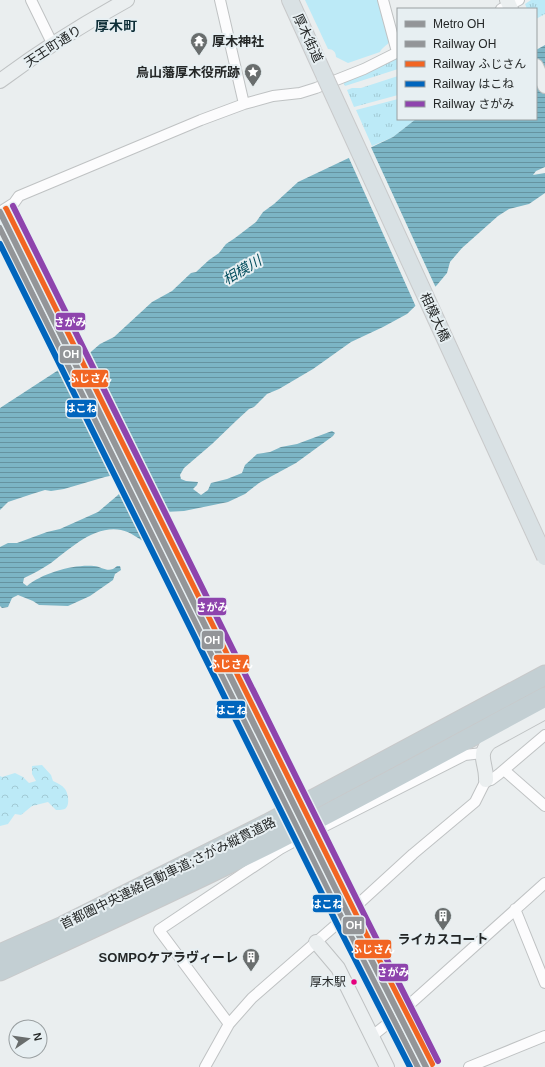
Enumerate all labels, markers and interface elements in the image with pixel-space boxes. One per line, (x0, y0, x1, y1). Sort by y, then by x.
legend (397, 8, 537, 120)
street label: 厚木街道 (290, 11, 326, 65)
text: Metro OH (433, 17, 485, 31)
district label: 厚木町 (95, 18, 137, 34)
street label: 天王町通り (22, 22, 84, 70)
temple icon: 厚木神社 (189, 31, 209, 56)
place label: 厚木神社 (212, 34, 264, 49)
text: Railway OH (433, 37, 496, 51)
text: Railway ふじさん (433, 57, 526, 71)
place icon: 烏山藩厚木役所跡 (243, 62, 263, 87)
place label: 烏山藩厚木役所跡 (136, 65, 240, 80)
text: Railway はこね (433, 77, 514, 91)
text: Railway さがみ (433, 97, 514, 111)
water label: 相模川 (220, 251, 266, 288)
street label: 相模大橋 (417, 290, 453, 344)
line badge: さがみ (55, 312, 86, 331)
text: さがみ (54, 316, 87, 328)
line badge: OH (59, 345, 82, 364)
text: OH (63, 348, 79, 360)
line badge: ふじさん (71, 369, 109, 388)
text: ふじさん (68, 372, 112, 384)
line badge: はこね (66, 399, 97, 418)
text: はこね (65, 402, 98, 414)
line badge: さがみ (197, 597, 227, 616)
text: さがみ (196, 601, 229, 613)
line badge: OH (201, 630, 224, 650)
text: OH (204, 634, 220, 646)
line badge: ふじさん (213, 654, 250, 673)
text: ふじさん (209, 658, 253, 670)
line badge: はこね (216, 700, 246, 719)
text: はこね (215, 704, 248, 716)
street label: 首都圏中央連絡自動車道;さがみ縦貫道路 (58, 814, 278, 932)
line badge: はこね (312, 894, 342, 913)
text: はこね (311, 898, 344, 910)
building icon: ライカスコート (433, 906, 453, 931)
line badge: OH (342, 916, 365, 935)
text: OH (346, 919, 362, 931)
place label: ライカスコート (397, 932, 489, 947)
line badge: ふじさん (354, 939, 392, 959)
text: ふじさん (351, 943, 395, 955)
building icon: SOMPOケアラヴィーレ (241, 947, 261, 972)
place label: SOMPOケアラヴィーレ (99, 950, 238, 965)
line badge: さがみ (378, 963, 409, 982)
text: さがみ (377, 966, 410, 978)
place label: 厚木駅 (310, 975, 346, 989)
marker: 厚木駅 (349, 977, 359, 987)
north arrow (8, 1019, 48, 1059)
text: N (31, 1032, 44, 1042)

